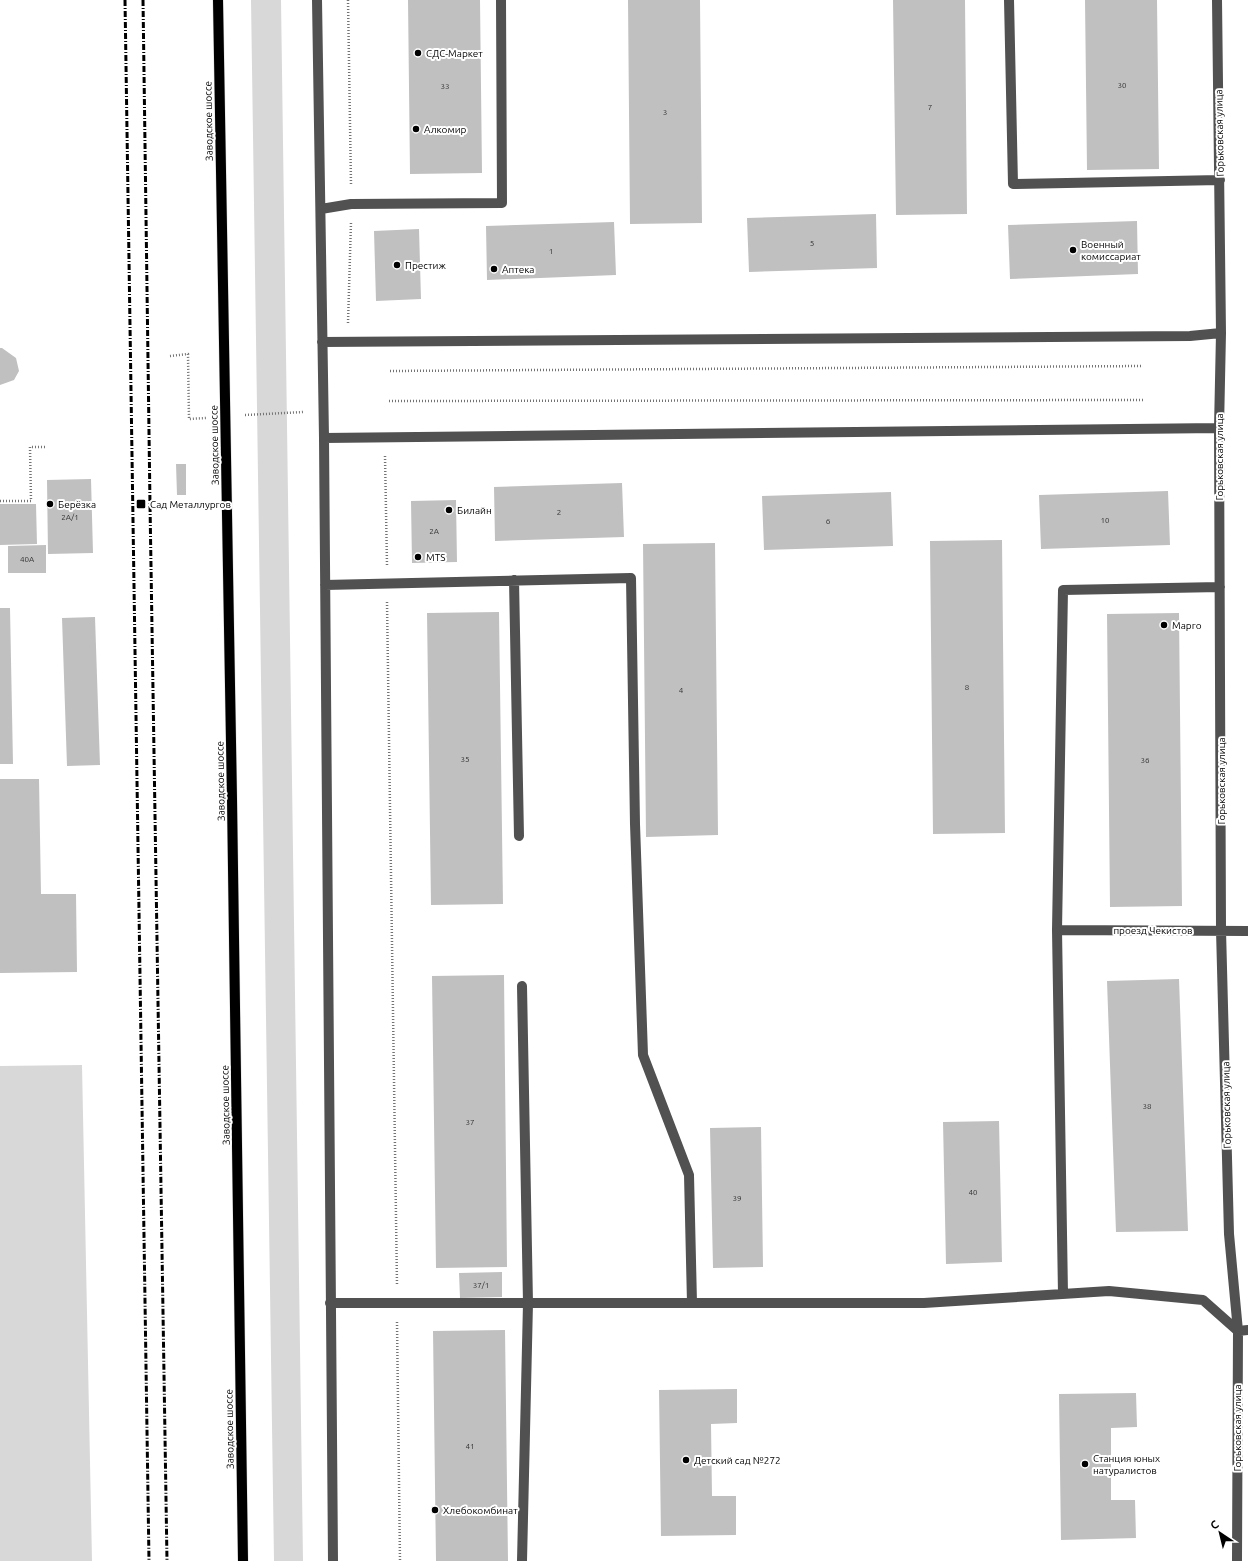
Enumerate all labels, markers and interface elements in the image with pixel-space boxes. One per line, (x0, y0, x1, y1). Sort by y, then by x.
marker: СДС-Маркет (413, 48, 423, 58)
place label: СДС-Маркет (426, 48, 483, 59)
street label: Заводское шоссе (202, 81, 215, 161)
house number: 30 (1117, 81, 1127, 90)
house number: 33 (440, 82, 450, 91)
street label: Горьковская улица (1213, 89, 1226, 177)
house number: 7 (928, 103, 932, 112)
house number: 3 (663, 108, 667, 117)
marker: Алкомир (411, 124, 421, 134)
place label: Алкомир (424, 124, 467, 135)
house number: 5 (810, 239, 814, 248)
place label: Военный комиссариат (1081, 239, 1141, 262)
marker: Военный комиссариат (1068, 245, 1078, 255)
house number: 1 (549, 247, 553, 256)
marker: Престиж (392, 260, 402, 270)
place label: Престиж (405, 260, 446, 271)
marker: Аптека (489, 264, 499, 274)
place label: Аптека (502, 264, 534, 275)
street label: Заводское шоссе (208, 405, 221, 485)
street label: Горьковская улица (1214, 413, 1225, 501)
marker: Сад Металлургов (135, 498, 147, 510)
marker: Берёзка (45, 499, 55, 509)
place label: Берёзка (58, 499, 96, 510)
place label: Сад Металлургов (150, 499, 231, 510)
marker: Билайн (444, 505, 454, 515)
place label: Билайн (457, 505, 492, 516)
house number: 2 (557, 508, 561, 517)
house number: 2А/1 (61, 513, 79, 522)
house number: 10 (1100, 516, 1110, 525)
house number: 6 (826, 517, 831, 526)
house number: 2А (429, 527, 440, 536)
marker: MTS (413, 552, 423, 562)
place label: MTS (426, 552, 446, 563)
house number: 40А (20, 555, 35, 564)
marker: Марго (1159, 620, 1169, 630)
place label: Марго (1172, 620, 1202, 631)
house number: 8 (965, 683, 970, 692)
house number: 4 (679, 686, 684, 695)
street label: Горьковская улица (1216, 737, 1227, 825)
street label: Заводское шоссе (214, 741, 227, 821)
house number: 35 (460, 755, 470, 764)
house number: 36 (1140, 756, 1150, 765)
street label: проезд Чекистов (1113, 925, 1193, 936)
street label: Горьковская улица (1220, 1061, 1233, 1149)
street label: Заводское шоссе (219, 1065, 232, 1145)
house number: 38 (1142, 1102, 1152, 1111)
house number: 37 (465, 1118, 475, 1127)
house number: 40 (968, 1188, 978, 1197)
house number: 39 (732, 1194, 742, 1203)
house number: 37/1 (473, 1281, 489, 1290)
street label: Горьковская улица (1232, 1384, 1243, 1472)
street label: Заводское шоссе (223, 1389, 236, 1469)
house number: 41 (465, 1442, 475, 1451)
place label: Станция юных натуралистов (1093, 1453, 1160, 1476)
marker: Детский сад №272 (681, 1455, 691, 1465)
place label: Детский сад №272 (694, 1455, 781, 1466)
marker: Станция юных натуралистов (1080, 1459, 1090, 1469)
marker: Хлебокомбинат (430, 1505, 440, 1515)
place label: Хлебокомбинат (443, 1505, 518, 1516)
north arrow (1200, 1513, 1240, 1553)
text: С (1208, 1518, 1221, 1532)

